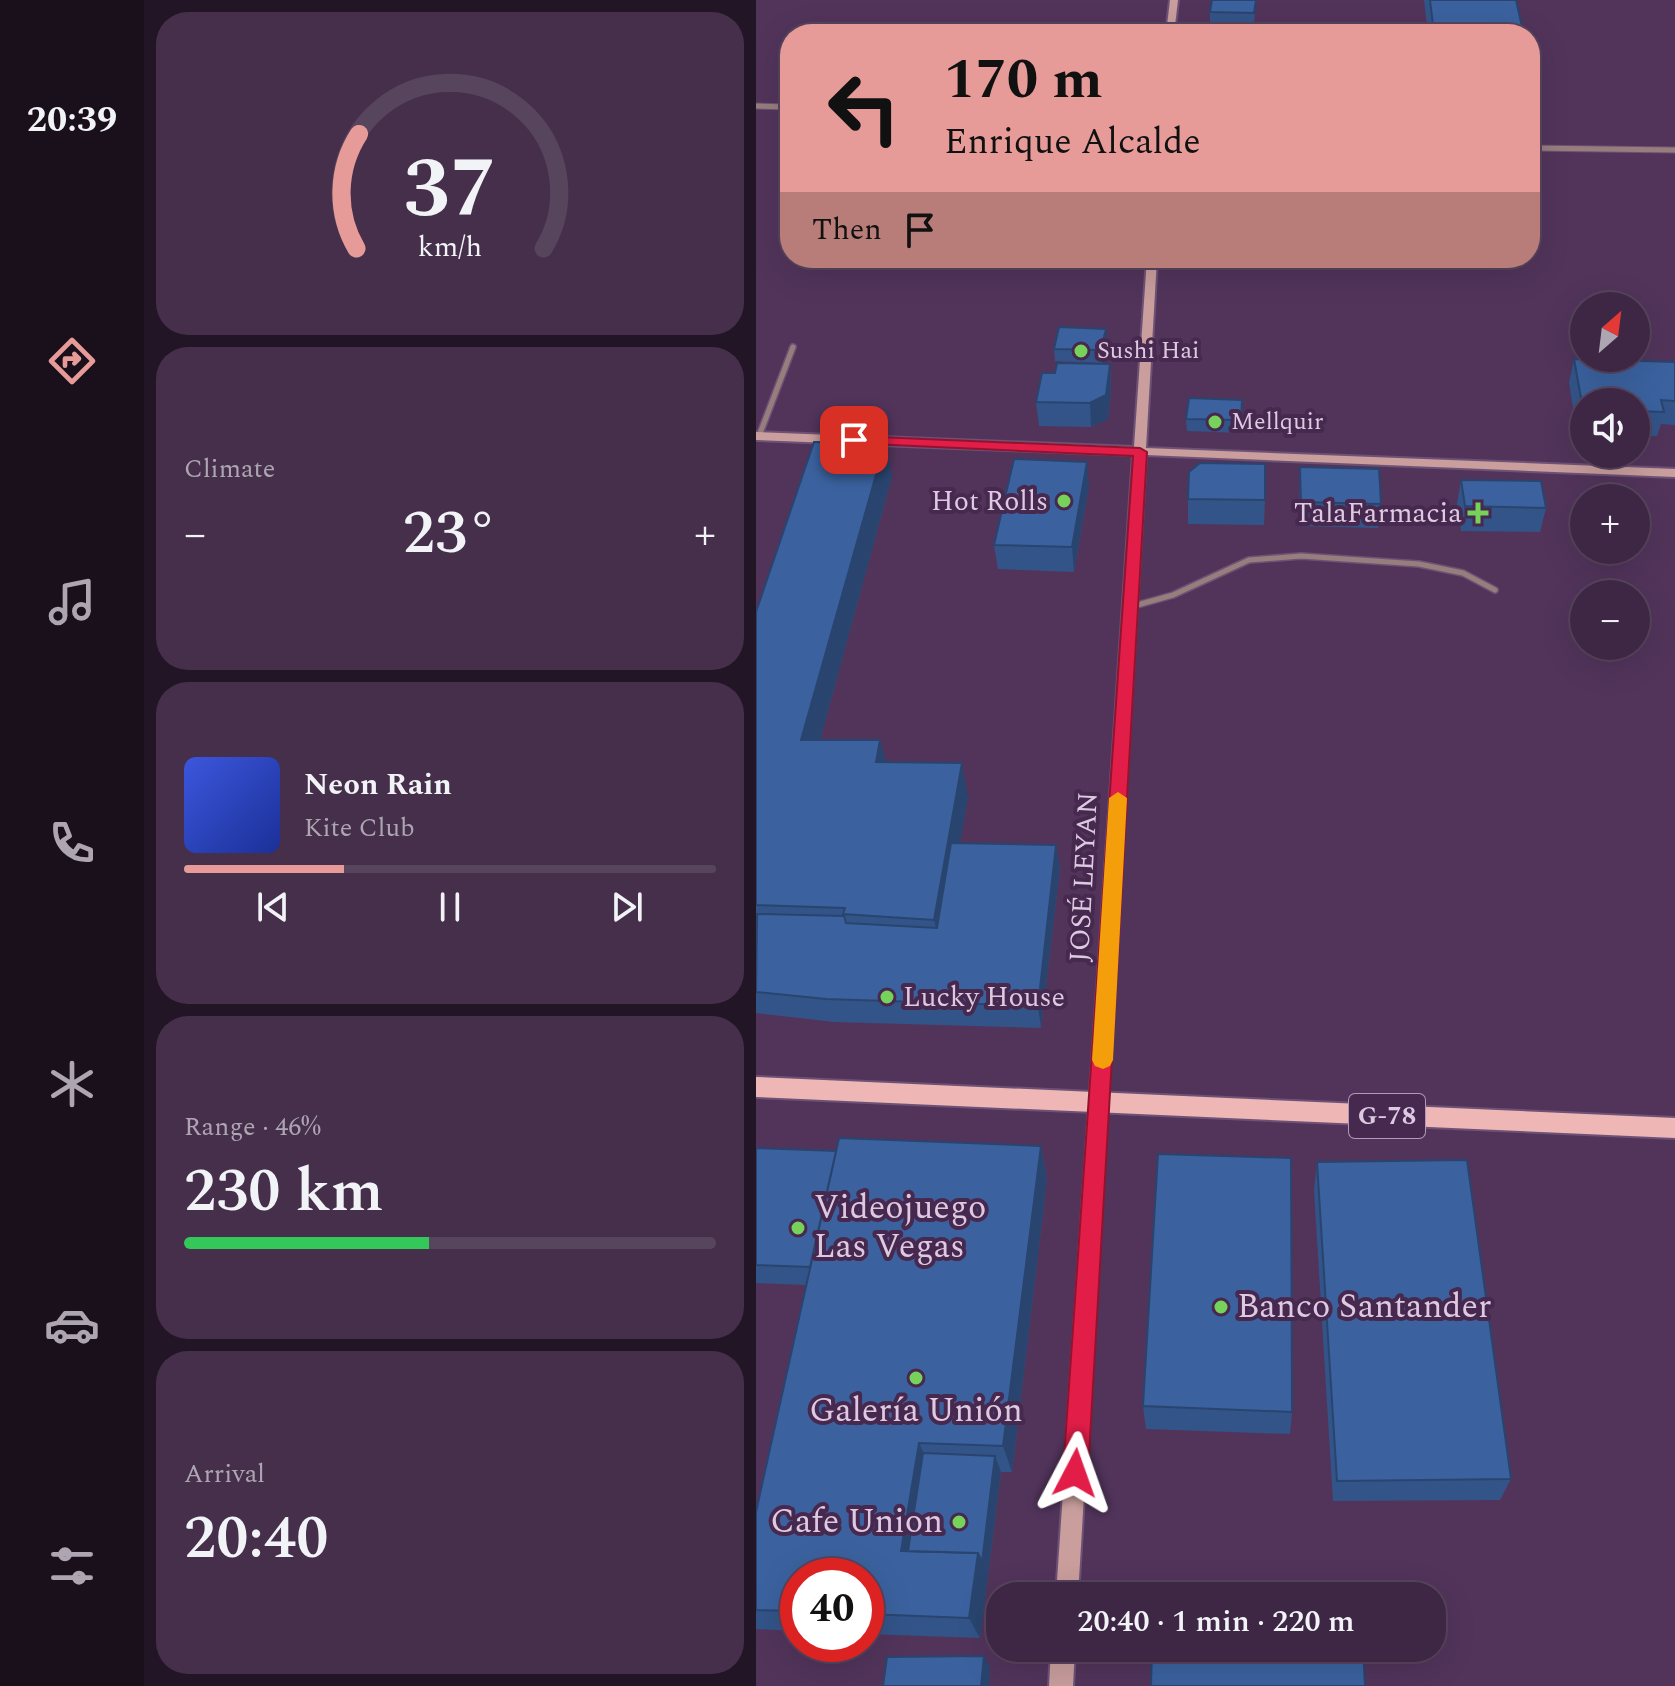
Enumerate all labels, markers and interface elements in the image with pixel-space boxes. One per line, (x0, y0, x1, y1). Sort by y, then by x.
text: 170 m (944, 38, 1103, 123)
icon: left (812, 56, 916, 160)
text: 20:39 (27, 93, 117, 148)
text: Enrique Alcalde (944, 115, 1201, 170)
text: 37 (403, 127, 497, 254)
text: Then (812, 207, 882, 253)
icon: arrive (898, 208, 942, 252)
text: km/h (418, 227, 482, 270)
north arrow (1570, 292, 1650, 372)
map controls (1570, 292, 1650, 660)
icon: directions (44, 333, 100, 389)
place label: Sushi Hai (1097, 333, 1200, 369)
marker: Sushi Hai (1072, 342, 1090, 360)
button: sound (1570, 388, 1650, 468)
place label: Mellquir (1231, 404, 1324, 440)
pin (820, 406, 888, 474)
marker: Mellquir (1206, 413, 1224, 431)
icon: arrive (832, 418, 876, 462)
text: Climate (184, 449, 275, 489)
place label: Hot Rolls (931, 480, 1048, 523)
button: + (1570, 484, 1650, 564)
text: 23° (403, 488, 497, 580)
marker: Hot Rolls (1055, 492, 1073, 510)
place label: TalaFarmacia (1294, 492, 1462, 535)
text: − (184, 501, 206, 568)
text: + (694, 501, 716, 568)
marker: TalaFarmacia (1469, 504, 1487, 522)
icon: music (44, 574, 100, 630)
button: − (1570, 580, 1650, 660)
text: Neon Rain (304, 762, 452, 808)
street label: JOSÉ LEYAN (1058, 791, 1110, 963)
text: Kite Club (304, 808, 415, 848)
icon: phone (44, 815, 100, 871)
icon: previous (251, 885, 295, 929)
icon: pause (428, 885, 472, 929)
icon: next (605, 885, 649, 929)
place label: Lucky House (903, 976, 1065, 1019)
marker: Lucky House (878, 988, 896, 1006)
icon: climate (44, 1056, 100, 1112)
road number: G-78 (1349, 1094, 1425, 1138)
text: Range · 46% (184, 1107, 321, 1147)
text: 230 km (184, 1146, 384, 1238)
place label: Videojuego Las Vegas (814, 1182, 986, 1273)
marker: Videojuego Las Vegas (789, 1219, 807, 1237)
place label: Banco Santander (1237, 1281, 1492, 1333)
icon: car (44, 1297, 100, 1353)
marker: Banco Santander (1212, 1298, 1230, 1316)
marker: Galería Unión (907, 1369, 925, 1387)
place label: Galería Unión (809, 1385, 1023, 1437)
position arrow (1033, 1431, 1117, 1515)
text: Arrival (184, 1454, 265, 1494)
text: 20:40 (184, 1493, 328, 1585)
place label: Cafe Union (770, 1496, 943, 1548)
marker: Cafe Union (950, 1513, 968, 1531)
icon: filters (44, 1538, 100, 1594)
speed limit sign: 40 (780, 1558, 884, 1662)
text: 20:40 · 1 min · 220 m (1077, 1599, 1355, 1645)

